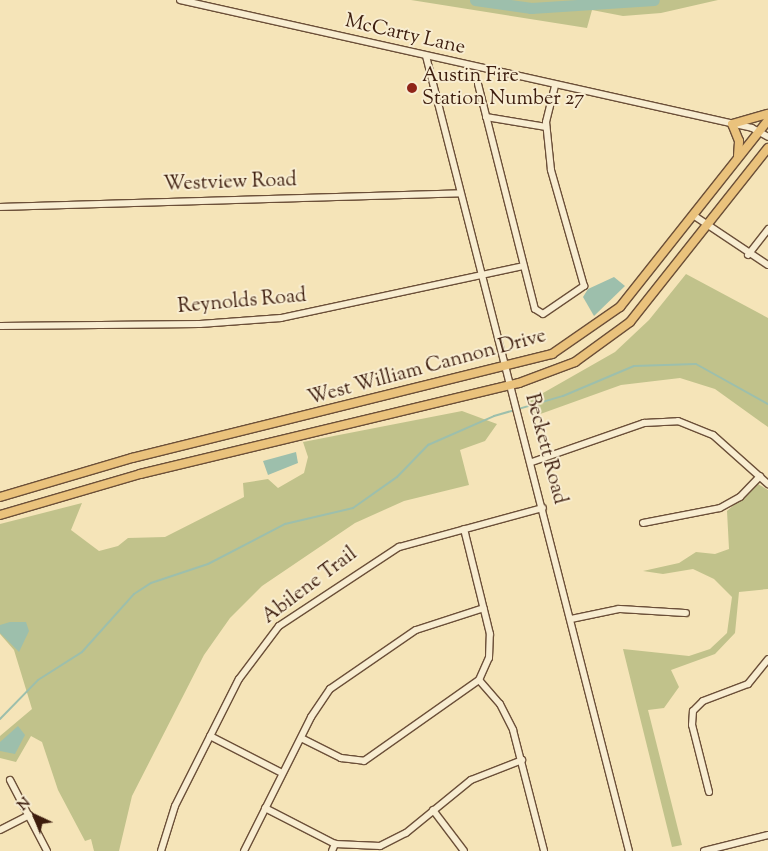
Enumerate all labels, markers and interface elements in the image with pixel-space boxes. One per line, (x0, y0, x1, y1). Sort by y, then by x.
street label: McCarty Lane (343, 10, 467, 60)
place label: Austin Fire Station Number 27 (422, 64, 584, 111)
marker: Austin Fire Station Number 27 (406, 82, 418, 94)
street label: Westview Road (163, 169, 297, 197)
street label: Reynolds Road (177, 284, 307, 320)
street label: West William Cannon Drive (305, 325, 549, 411)
street label: Beckett Road (519, 391, 571, 507)
street label: Abilene Trail (258, 542, 362, 630)
north arrow (10, 791, 60, 841)
text: N (14, 794, 36, 816)

